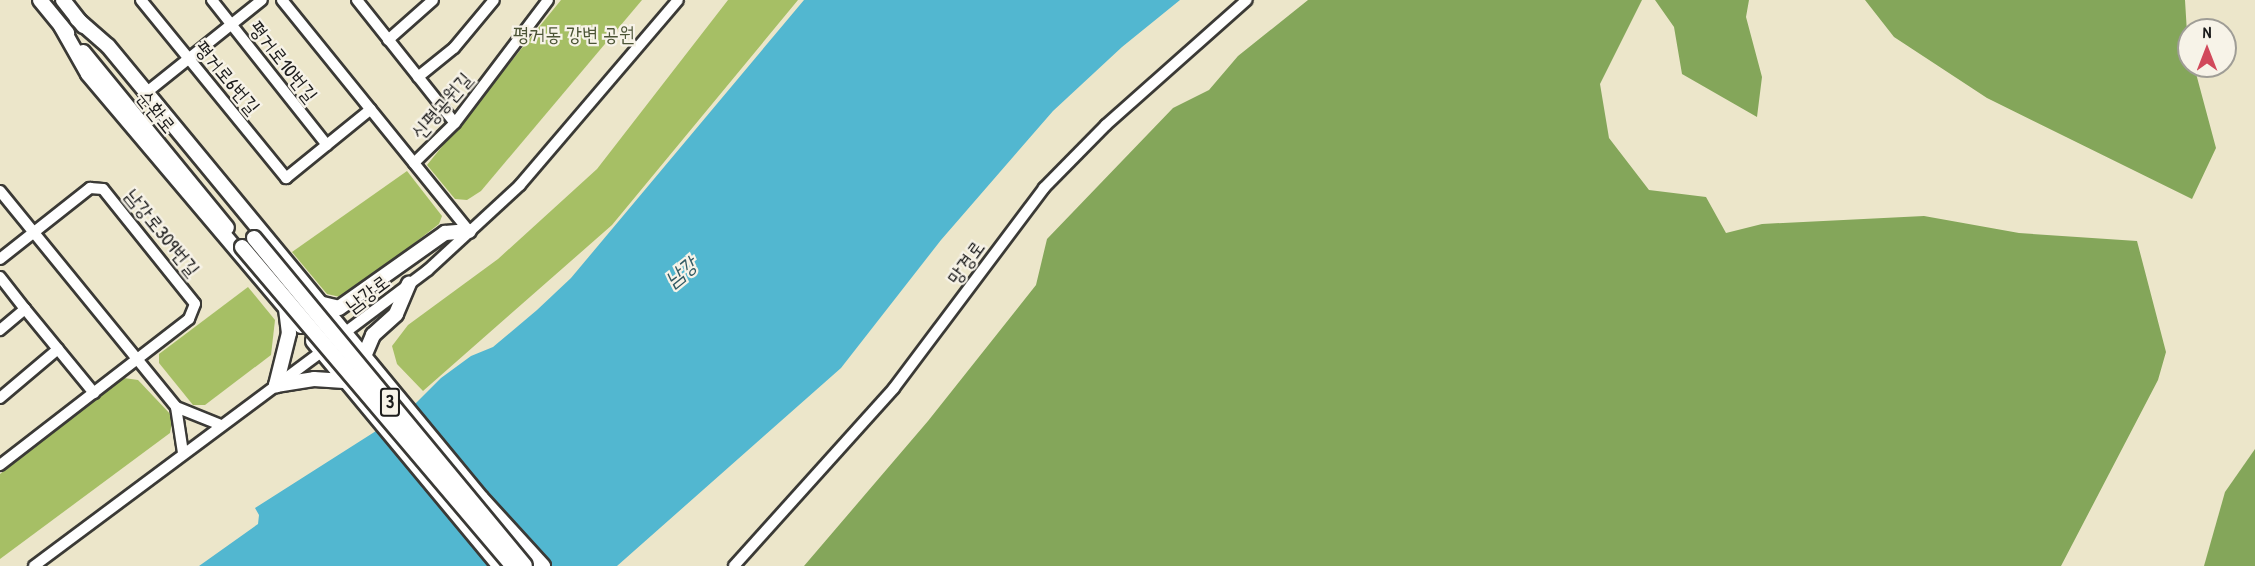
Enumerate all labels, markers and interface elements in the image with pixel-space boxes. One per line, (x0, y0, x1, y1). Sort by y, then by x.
street label: 평거로10번길 (245, 16, 323, 106)
north arrow (2177, 18, 2237, 78)
park label: 평거동 강변 공원 (513, 21, 635, 45)
text: N (2203, 21, 2211, 43)
street label: 평거로6번길 (190, 35, 266, 119)
street label: 신평공원길 (406, 67, 476, 143)
street label: 순환로 (132, 85, 182, 137)
street label: 남강로309번길 (120, 183, 206, 281)
street label: 망경로 (941, 235, 989, 289)
water label: 남강 (660, 252, 702, 292)
street label: 남강로 (340, 269, 394, 317)
road number: 3 (380, 387, 400, 417)

